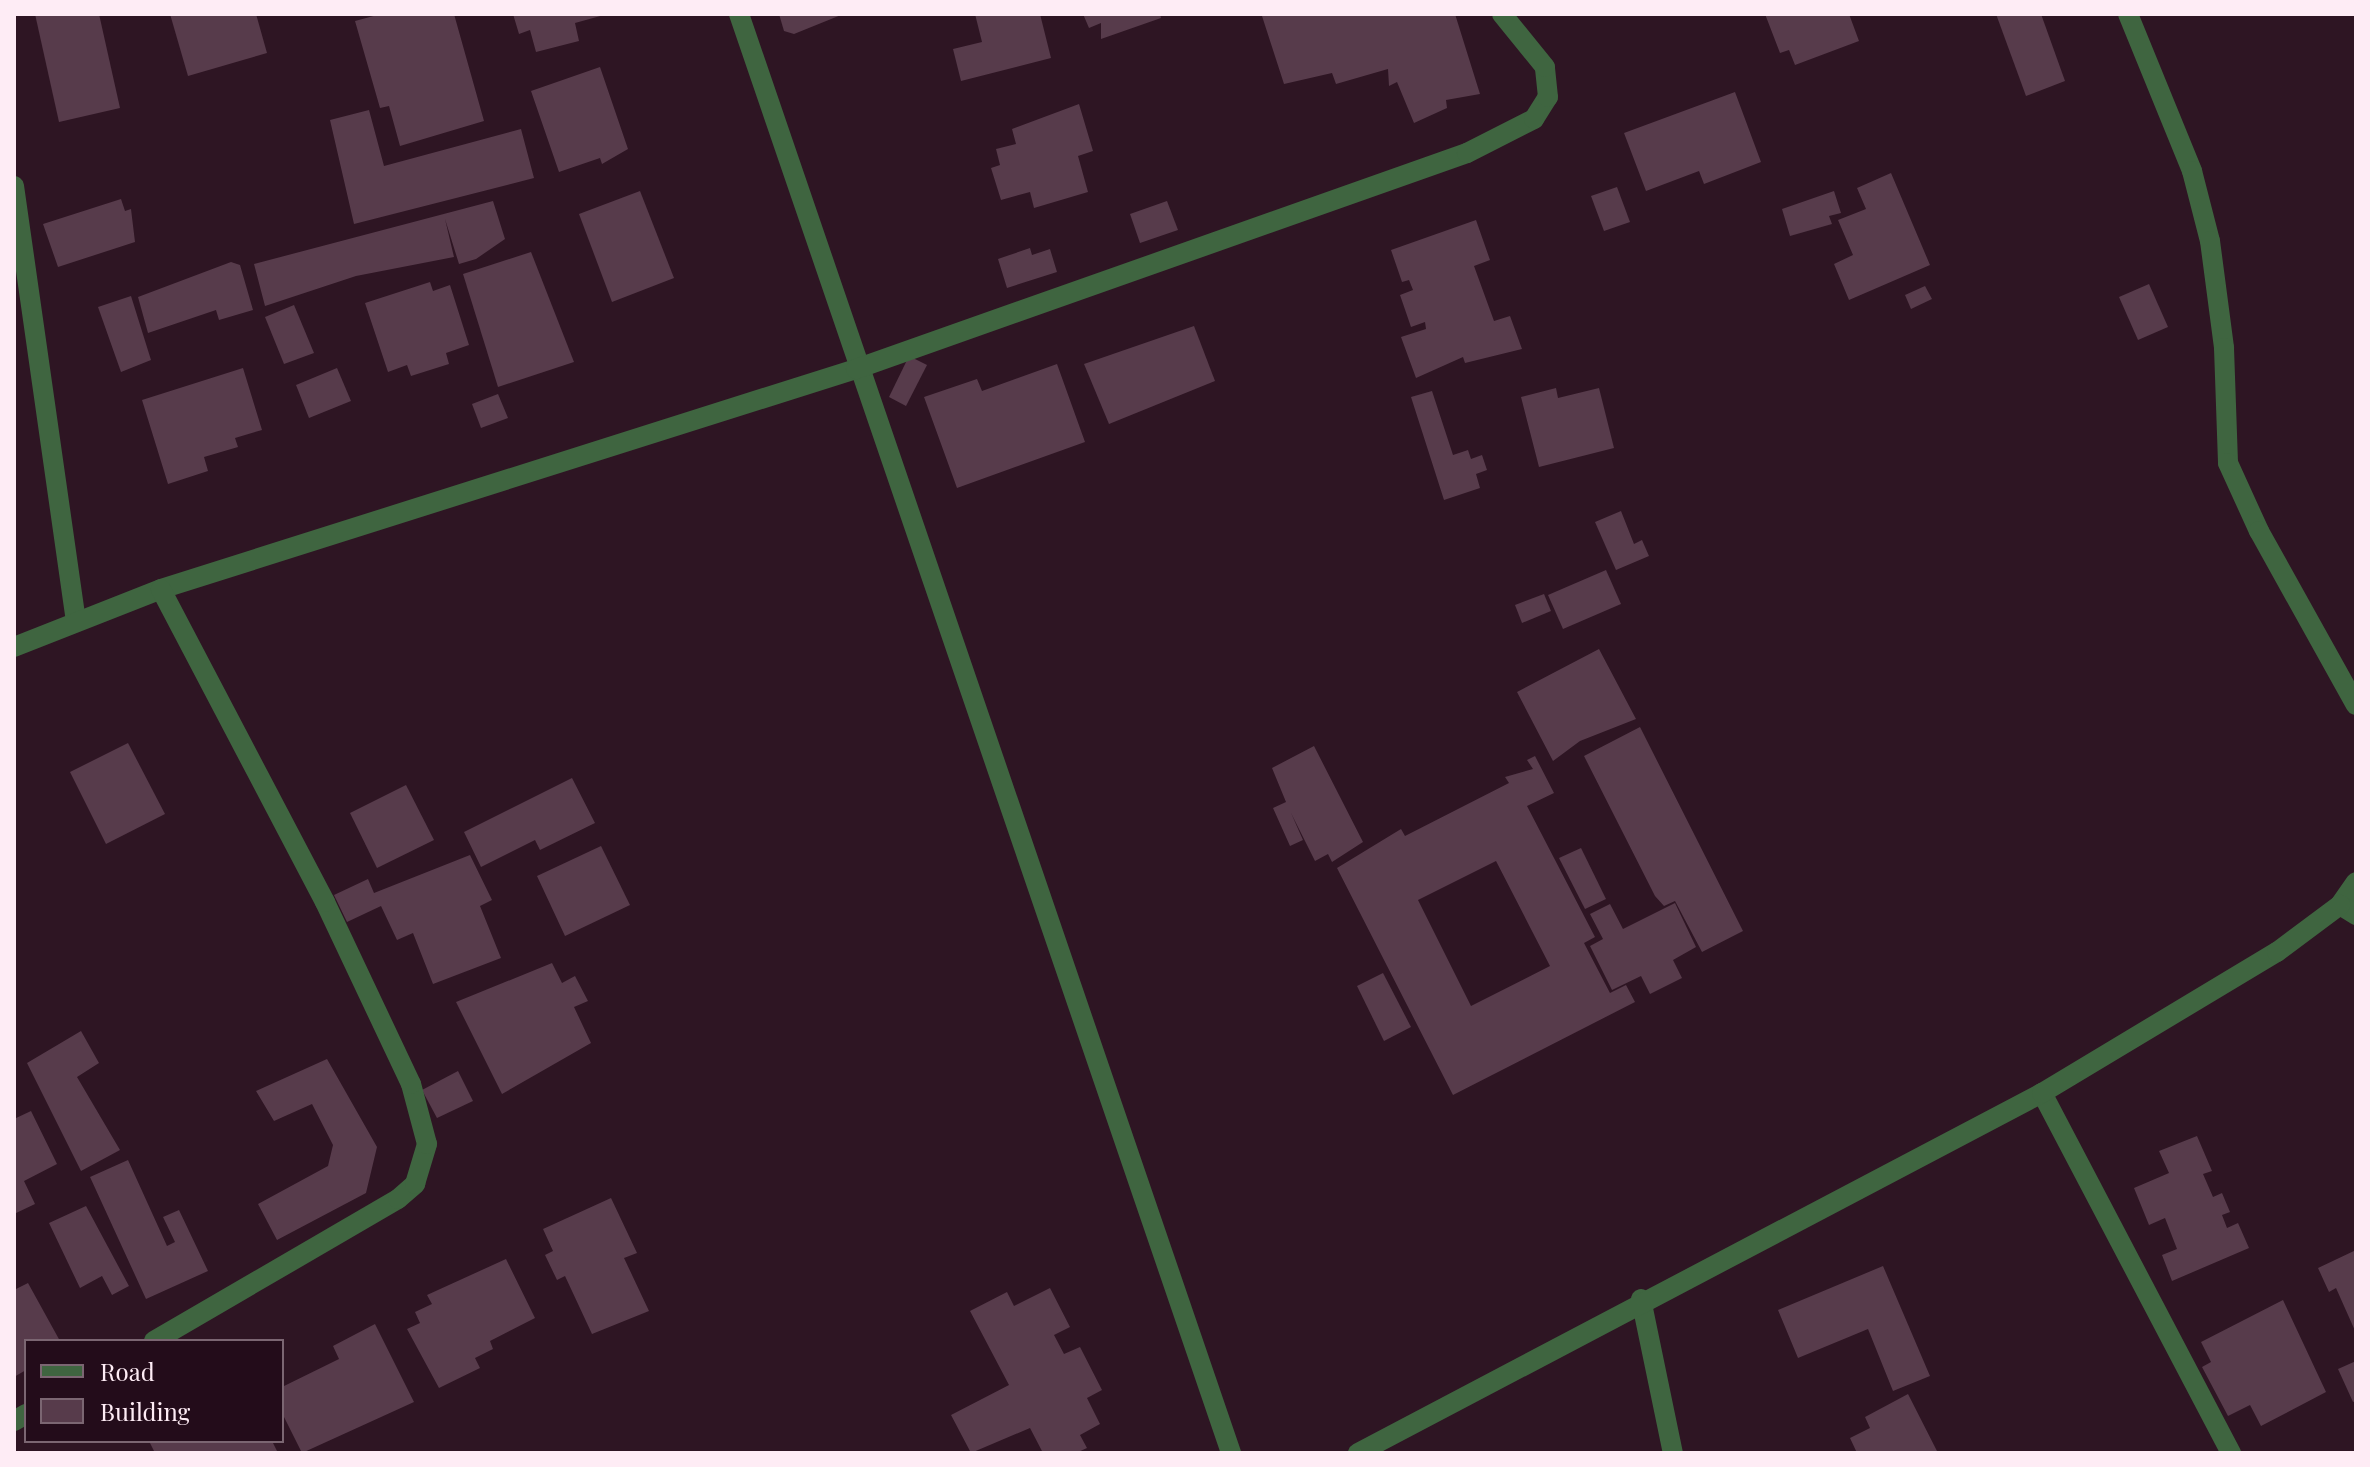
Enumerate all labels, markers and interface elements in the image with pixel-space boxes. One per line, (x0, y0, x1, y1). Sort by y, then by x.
legend (24, 1339, 284, 1443)
text: Road (100, 1355, 155, 1387)
text: Building (100, 1395, 190, 1427)

